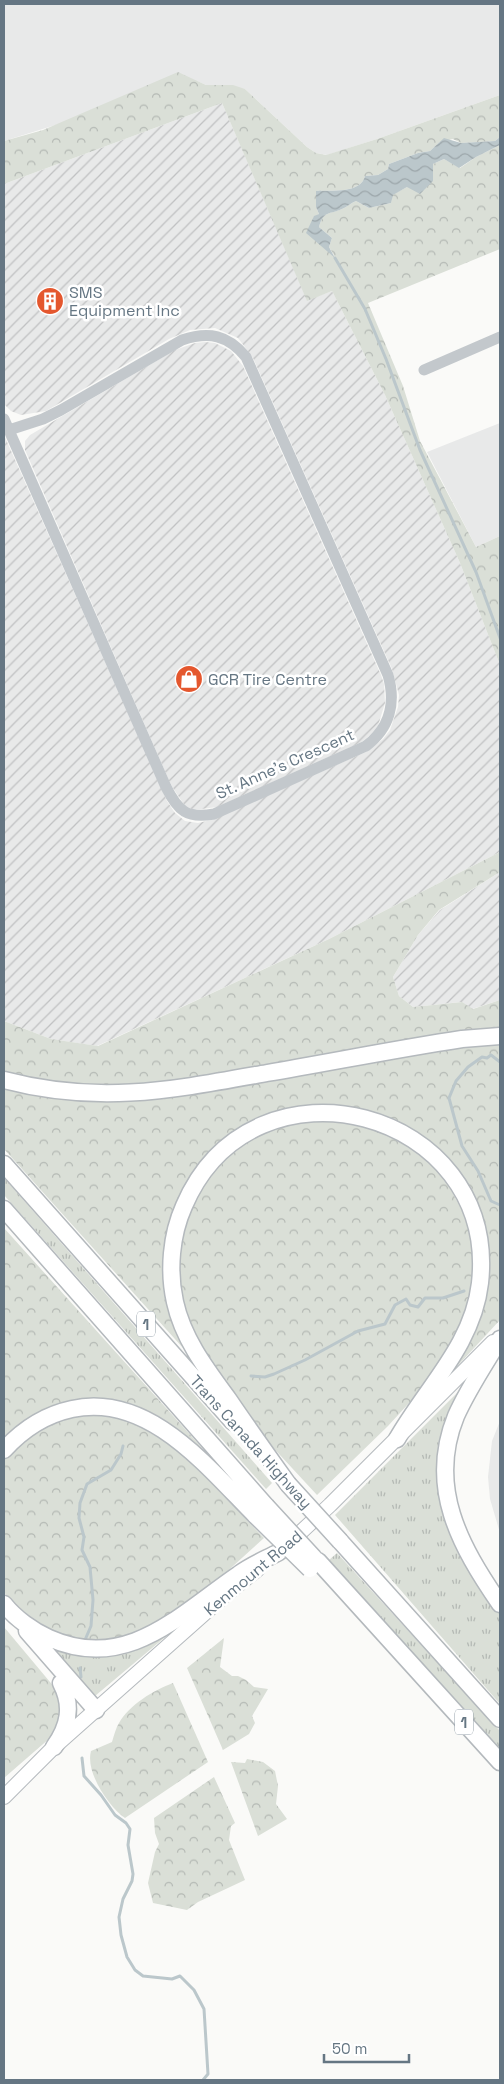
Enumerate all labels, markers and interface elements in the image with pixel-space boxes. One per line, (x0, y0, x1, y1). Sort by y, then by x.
place label: SMS Equipment Inc (69, 282, 180, 321)
building icon: SMS Equipment Inc (35, 286, 65, 316)
shop icon: GCR Tire Centre (174, 664, 204, 694)
place label: GCR Tire Centre (208, 669, 327, 690)
street label: St. Anne's Crescent (212, 724, 358, 804)
road number: 1 (137, 1312, 155, 1336)
street label: Trans Canada Highway (185, 1371, 317, 1513)
street label: Kenmount Road (199, 1526, 307, 1620)
road number: 1 (455, 1710, 473, 1734)
scale bar (324, 2032, 409, 2064)
text: 50 m (332, 2039, 367, 2058)

